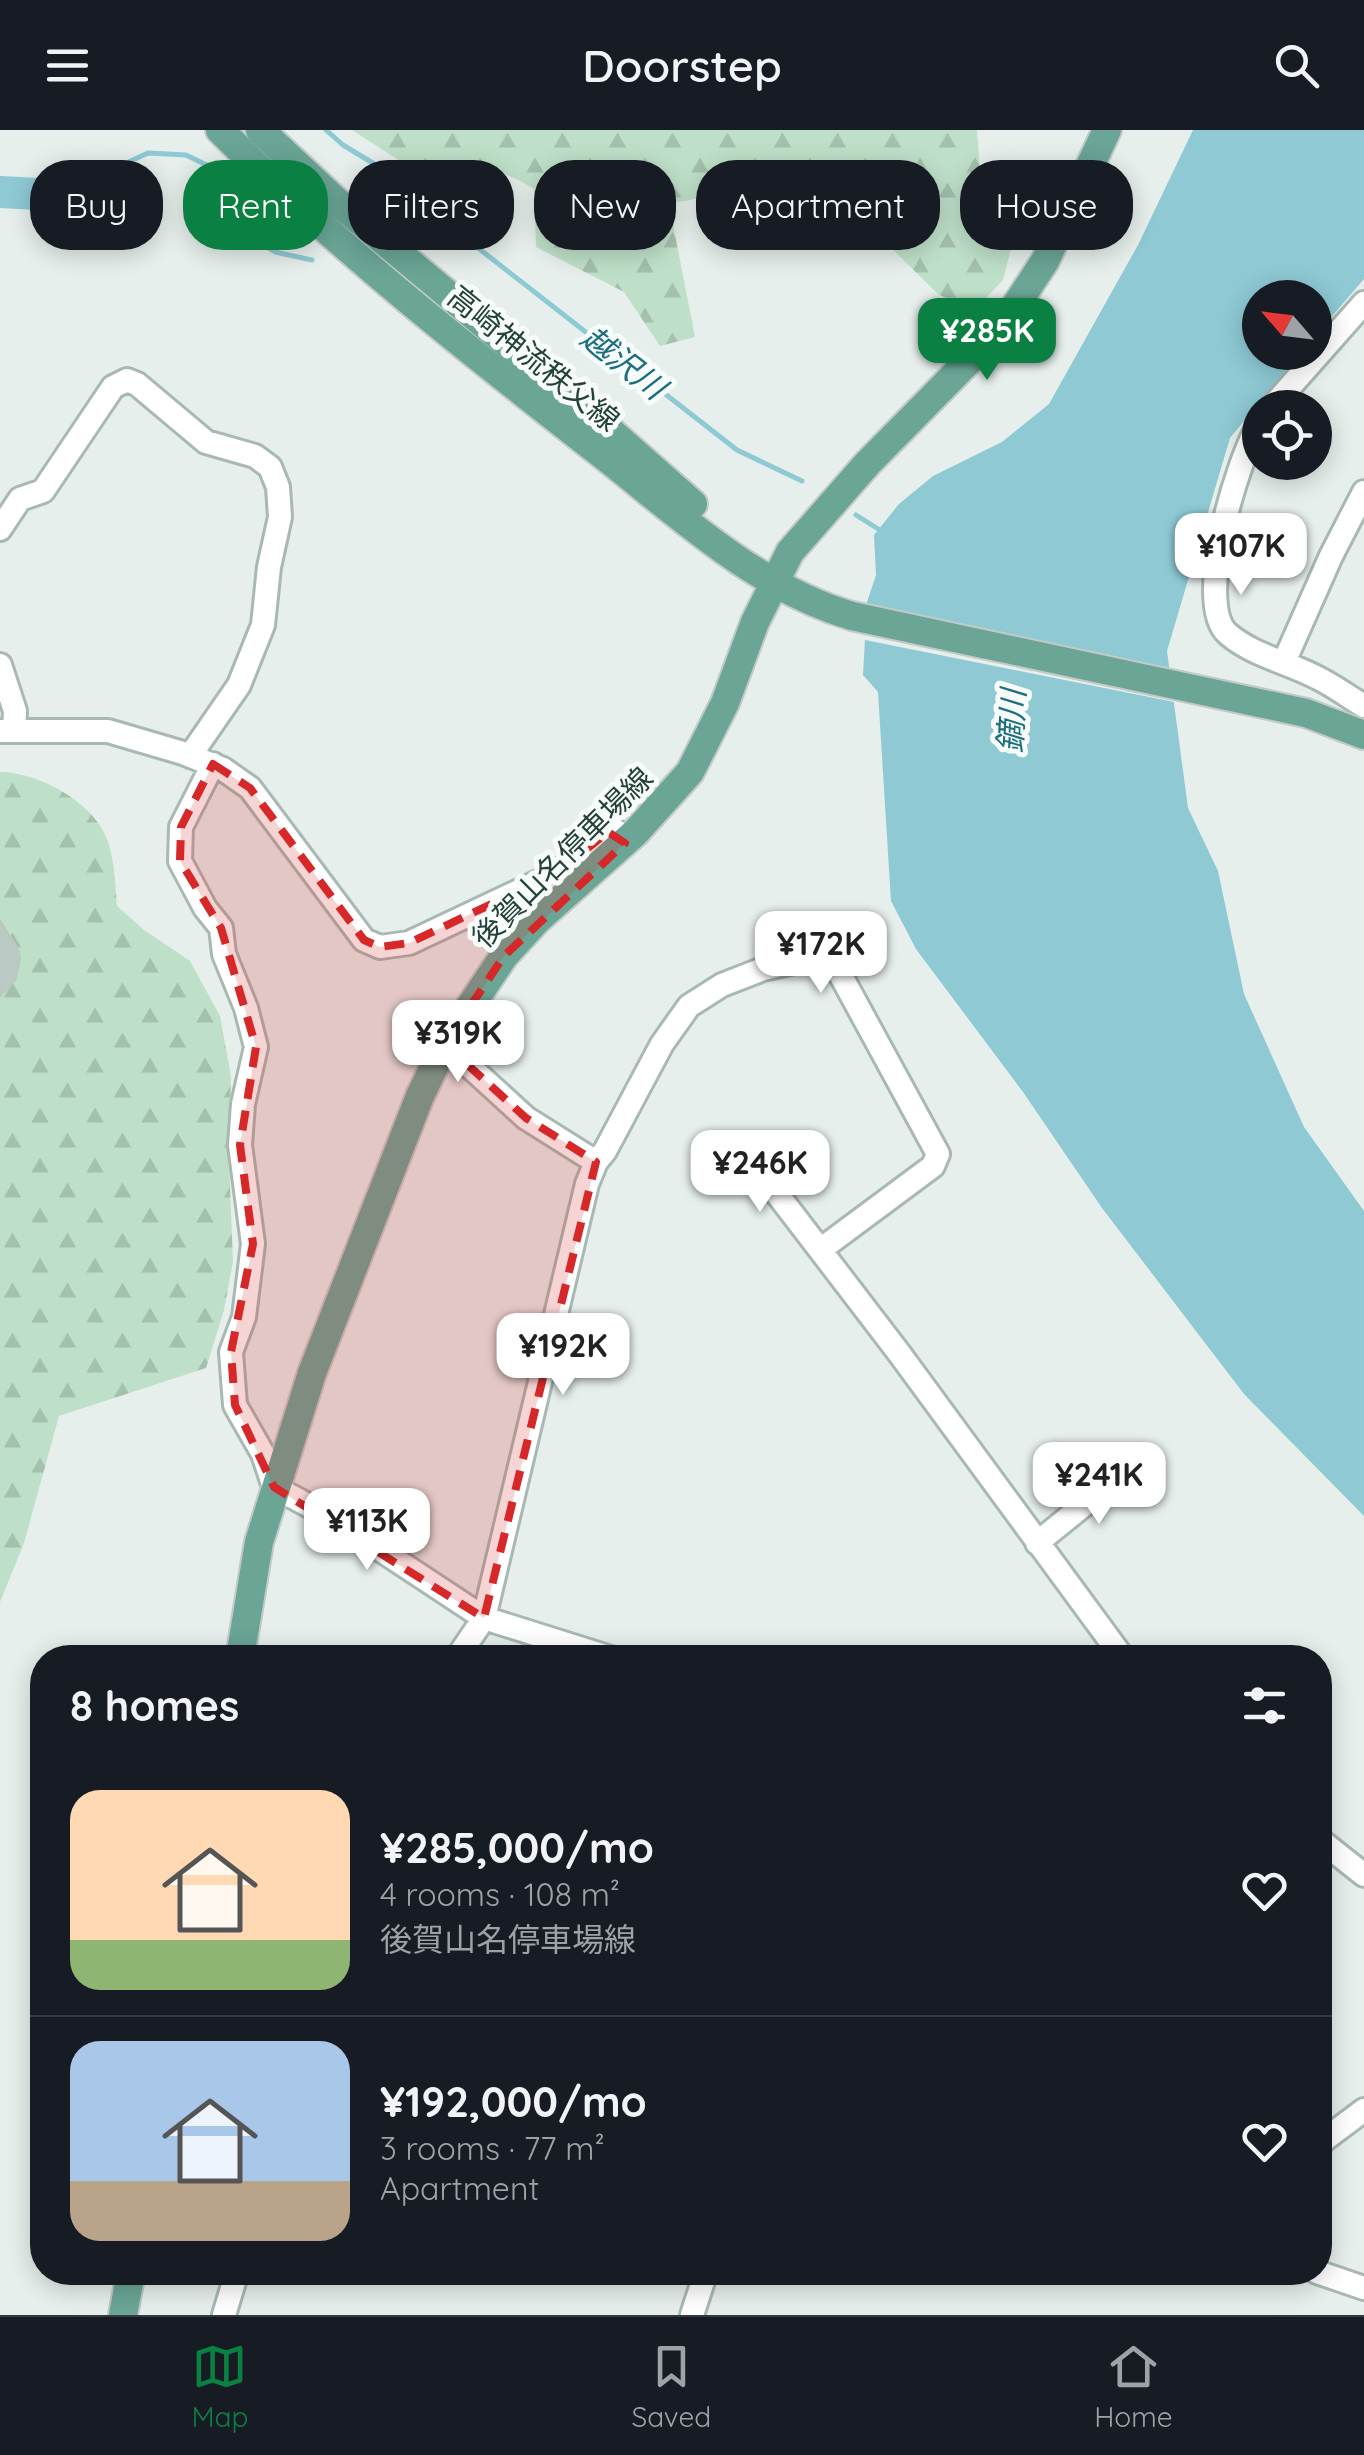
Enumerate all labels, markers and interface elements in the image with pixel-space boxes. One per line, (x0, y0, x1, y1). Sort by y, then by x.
text: Doorstep (582, 37, 782, 93)
icon: menu (40, 38, 95, 93)
icon: search (1269, 38, 1324, 93)
chip: Buy (30, 160, 163, 250)
chip: Rent (183, 160, 328, 250)
chip: Filters (348, 160, 514, 250)
chip: New (534, 160, 676, 250)
chip: Apartment (696, 160, 940, 250)
chip: House (960, 160, 1133, 250)
street label: 高崎神流秩父線 (440, 277, 628, 439)
north arrow (1242, 280, 1332, 370)
map controls (1242, 280, 1332, 480)
pin: ¥285K (917, 298, 1057, 383)
text: ¥285K (940, 310, 1034, 350)
water label: 越沢川 (574, 317, 676, 409)
button: locate (1242, 390, 1332, 480)
pin: ¥107K (1171, 513, 1311, 598)
text: ¥107K (1197, 525, 1285, 565)
water label: 鏑川 (989, 685, 1033, 754)
street label: 後賀山名停車場線 (464, 759, 660, 955)
pin: ¥172K (751, 911, 891, 996)
text: ¥172K (777, 923, 865, 963)
pin: ¥319K (388, 1000, 528, 1085)
text: ¥319K (414, 1012, 502, 1052)
pin: ¥246K (690, 1130, 830, 1215)
text: ¥246K (713, 1142, 807, 1182)
pin: ¥192K (493, 1313, 633, 1398)
text: ¥192K (519, 1325, 607, 1365)
pin: ¥241K (1029, 1442, 1169, 1527)
text: ¥241K (1055, 1454, 1143, 1494)
pin: ¥113K (297, 1488, 437, 1573)
text: ¥113K (326, 1500, 408, 1540)
icon: filters (1237, 1678, 1292, 1733)
text: 8 homes (70, 1679, 239, 1732)
text: ¥285,000/mo (380, 1821, 654, 1874)
icon: home (150, 1830, 270, 1950)
icon: heart (1237, 1863, 1292, 1918)
text: 4 rooms · 108 m² (380, 1874, 620, 1914)
text: 後賀山名停車場線 (380, 1919, 636, 1959)
text: ¥192,000/mo (380, 2075, 647, 2128)
icon: home (150, 2081, 270, 2201)
icon: heart (1237, 2114, 1292, 2169)
text: 3 rooms · 77 m² (380, 2128, 605, 2168)
text: Apartment (380, 2168, 539, 2208)
tab: Map (191, 2339, 249, 2434)
tab: Saved (631, 2339, 711, 2434)
tab: Home (1094, 2339, 1173, 2434)

